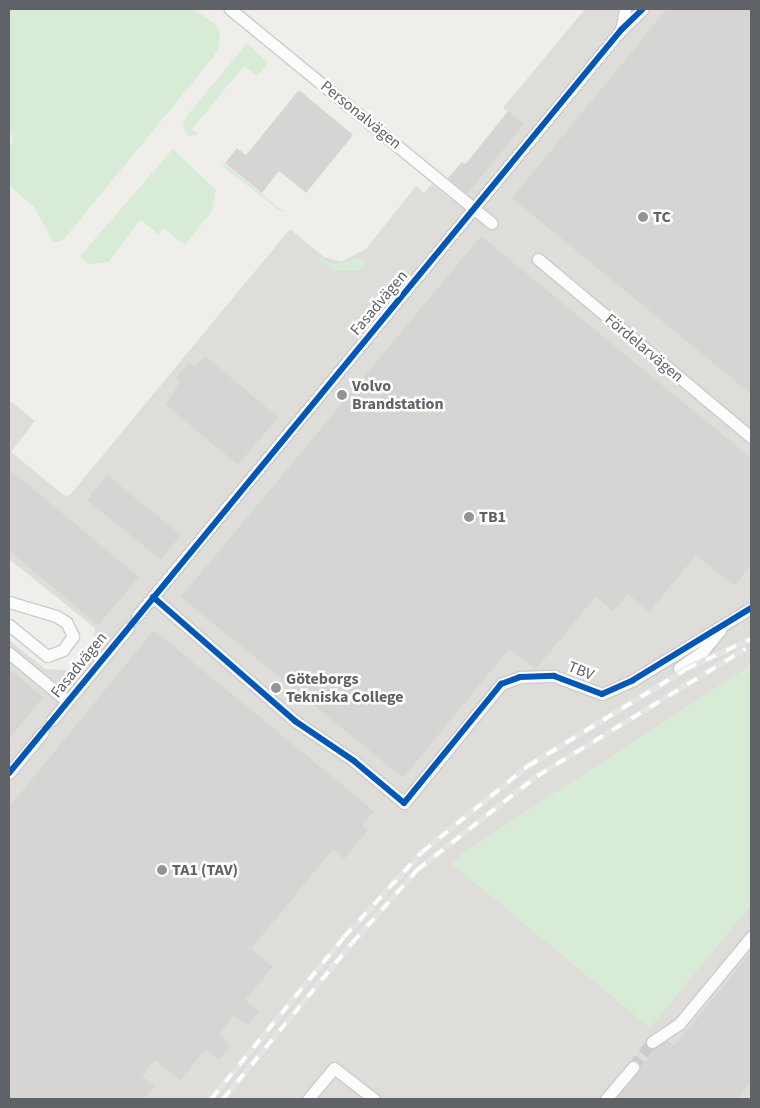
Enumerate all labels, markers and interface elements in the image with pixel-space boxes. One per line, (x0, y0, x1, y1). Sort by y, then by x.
street label: Personalvägen (317, 77, 405, 153)
place label: TC (653, 207, 671, 227)
marker: TC (637, 211, 649, 223)
street label: Fasadvägen (346, 267, 412, 339)
street label: Fördelarvägen (601, 310, 687, 386)
place label: Volvo Brandstation (352, 376, 444, 414)
marker: Volvo Brandstation (336, 389, 348, 401)
place label: TB1 (479, 507, 506, 527)
marker: TB1 (463, 511, 475, 523)
street label: Fasadvägen (47, 628, 111, 702)
street label: TBV (565, 657, 597, 685)
place label: Göteborgs Tekniska College (286, 669, 404, 707)
marker: Göteborgs Tekniska College (270, 682, 282, 694)
place label: TA1 (TAV) (172, 860, 238, 880)
marker: TA1 (TAV) (156, 864, 168, 876)

